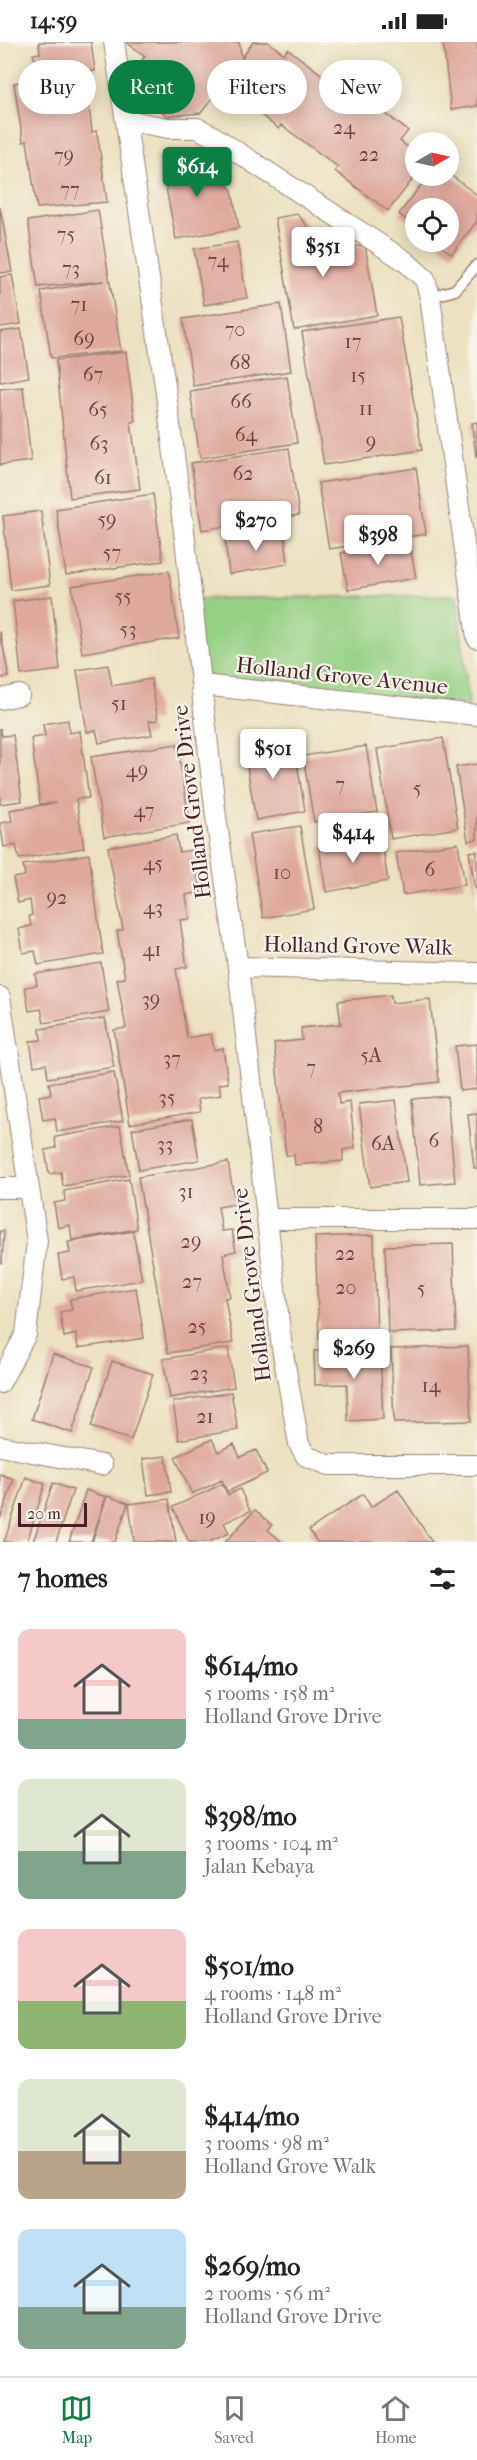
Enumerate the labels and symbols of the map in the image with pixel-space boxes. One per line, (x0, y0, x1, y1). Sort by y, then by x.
house number: 24 (333, 116, 356, 139)
north arrow (405, 132, 459, 186)
house number: 22 (359, 143, 379, 166)
house number: 79 (54, 144, 74, 167)
pin: $614 (161, 147, 233, 198)
house number: 77 (60, 178, 80, 201)
house number: 75 (57, 223, 75, 246)
pin: $351 (287, 227, 359, 278)
house number: 74 (208, 249, 230, 272)
house number: 73 (62, 257, 80, 280)
house number: 71 (71, 293, 87, 316)
house number: 70 (225, 318, 245, 341)
house number: 69 (73, 327, 95, 350)
house number: 17 (345, 330, 362, 353)
house number: 68 (230, 351, 250, 374)
house number: 67 (83, 363, 104, 386)
house number: 15 (350, 364, 366, 387)
house number: 66 (230, 390, 252, 413)
house number: 11 (359, 397, 373, 420)
house number: 65 (88, 398, 108, 421)
house number: 64 (235, 423, 258, 446)
house number: 9 (366, 430, 376, 453)
house number: 63 (89, 432, 109, 455)
house number: 62 (232, 462, 254, 485)
house number: 61 (94, 466, 112, 489)
pin: $270 (220, 501, 292, 552)
house number: 59 (97, 508, 117, 531)
pin: $398 (342, 515, 414, 566)
house number: 57 (103, 541, 121, 564)
house number: 55 (114, 585, 132, 608)
house number: 53 (120, 618, 136, 641)
street label: Holland Grove Avenue (235, 652, 449, 700)
house number: 51 (111, 692, 127, 715)
street label: Holland Grove Drive (167, 703, 217, 901)
pin: $501 (237, 729, 309, 780)
house number: 49 (126, 759, 148, 782)
house number: 7 (335, 773, 345, 796)
house number: 5 (413, 777, 421, 800)
house number: 47 (134, 799, 155, 822)
pin: $414 (317, 813, 389, 864)
house number: 45 (143, 852, 163, 875)
house number: 6 (425, 858, 436, 881)
house number: 10 (273, 861, 291, 884)
house number: 92 (47, 886, 67, 909)
house number: 43 (143, 896, 163, 919)
street label: Holland Grove Walk (263, 931, 453, 961)
house number: 41 (143, 938, 161, 961)
house number: 39 (142, 988, 160, 1011)
house number: 5A (360, 1044, 383, 1067)
house number: 37 (163, 1047, 181, 1070)
house number: 7 (306, 1056, 316, 1079)
house number: 35 (159, 1086, 175, 1109)
house number: 8 (313, 1115, 323, 1138)
house number: 6 (429, 1129, 440, 1152)
house number: 6A (371, 1132, 396, 1155)
house number: 33 (157, 1133, 173, 1156)
house number: 31 (178, 1180, 194, 1203)
street label: Holland Grove Drive (227, 1186, 277, 1384)
house number: 29 (181, 1230, 201, 1253)
house number: 22 (335, 1242, 355, 1265)
house number: 27 (182, 1270, 202, 1293)
house number: 20 (335, 1276, 357, 1299)
house number: 5 (417, 1277, 425, 1300)
house number: 25 (188, 1315, 206, 1338)
pin: $269 (318, 1329, 390, 1380)
house number: 23 (190, 1362, 208, 1385)
house number: 14 (422, 1374, 442, 1397)
house number: 21 (196, 1405, 214, 1428)
scale bar (18, 1500, 87, 1528)
house number: 19 (198, 1506, 216, 1529)

